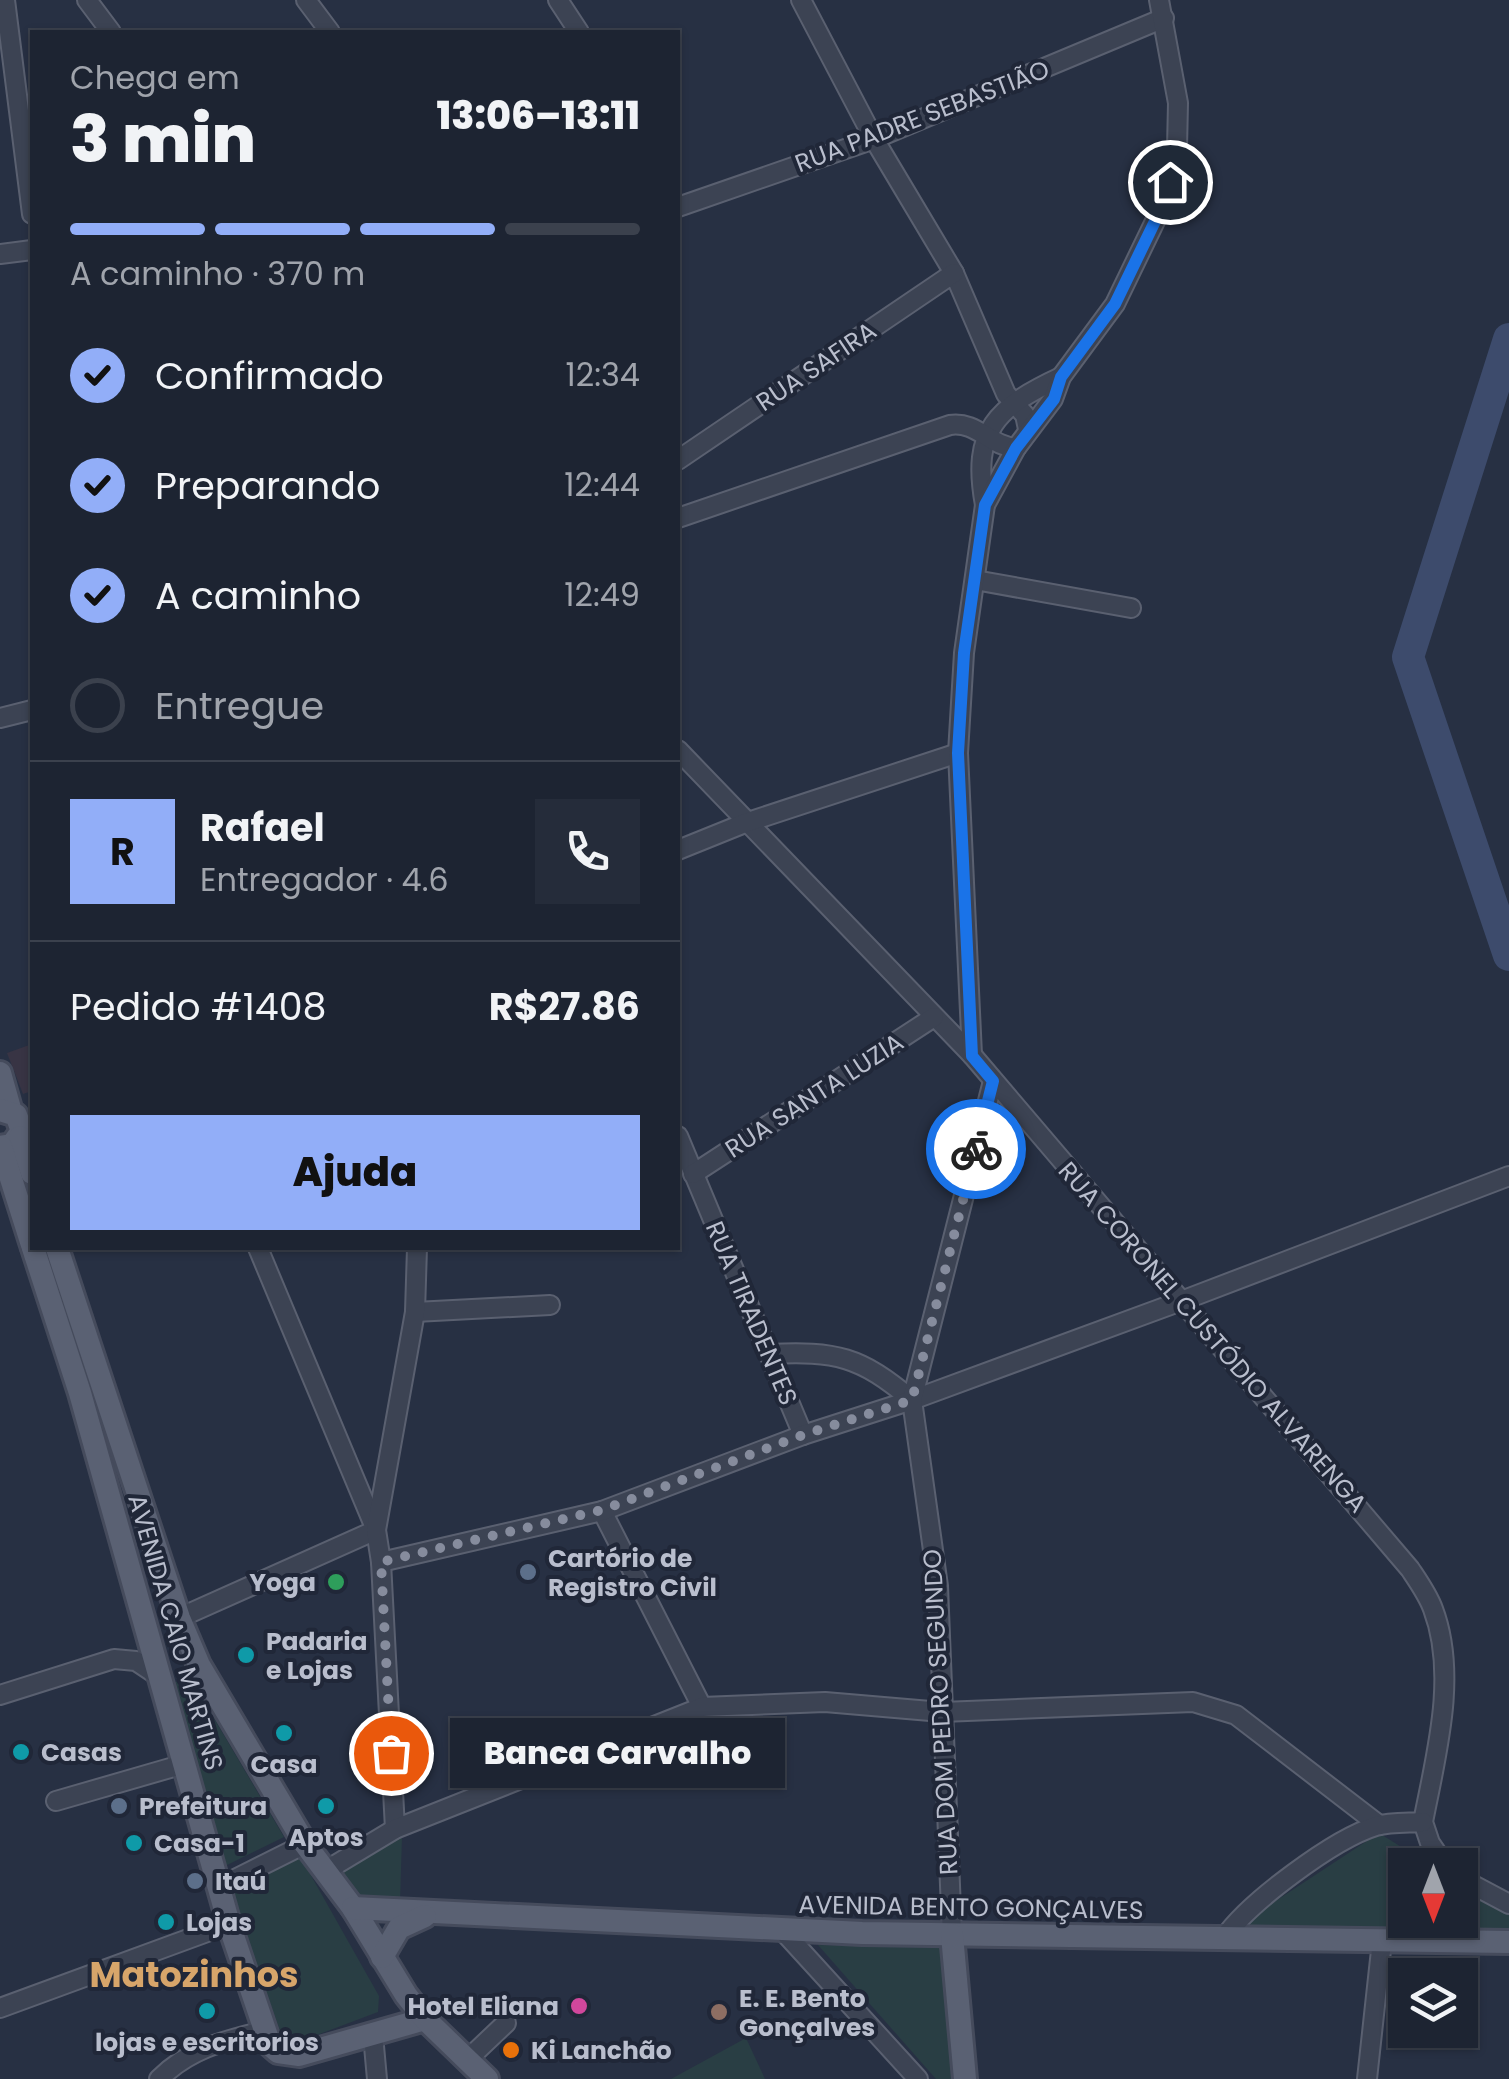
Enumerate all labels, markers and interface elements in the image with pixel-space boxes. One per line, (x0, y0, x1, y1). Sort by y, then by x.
street label: RUA PADRE SEBASTIÃO (790, 52, 1054, 181)
text: Chega em (70, 55, 240, 100)
text: 13:06–13:11 (437, 89, 640, 142)
text: 3 min (70, 94, 256, 185)
pin (1128, 140, 1213, 225)
icon: home (1143, 155, 1198, 210)
text: A caminho · 370 m (70, 251, 365, 296)
street label: RUA SAFIRA (749, 313, 883, 419)
icon: check (70, 348, 125, 403)
text: Confirmado (155, 349, 384, 402)
text: 12:34 (566, 352, 640, 397)
icon: check (70, 458, 125, 513)
text: Preparando (155, 459, 380, 512)
text: 12:44 (564, 462, 640, 507)
icon: check (70, 568, 125, 623)
text: A caminho (155, 569, 361, 622)
text: 12:49 (564, 572, 640, 617)
text: Entregue (155, 679, 324, 732)
button: phone (535, 799, 640, 904)
text: Rafael (200, 801, 325, 854)
text: R (110, 825, 135, 878)
text: Entregador · 4.6 (200, 857, 449, 902)
text: Pedido #1408 (70, 980, 327, 1033)
text: R$27.86 (489, 980, 640, 1033)
street label: RUA SANTA LUZIA (718, 1025, 910, 1166)
courier (926, 1099, 1026, 1199)
button: Ajuda (70, 1115, 640, 1230)
icon: bike (949, 1122, 1004, 1177)
street label: RUA CORONEL CUSTÓDIO ALVARENGA (1050, 1154, 1375, 1521)
street label: RUA TIRADENTES (697, 1216, 806, 1410)
street label: AVENIDA CAIO MARTINS (119, 1490, 232, 1774)
place label: Cartório de Registro Civil (548, 1541, 717, 1605)
street label: RUA DOM PEDRO SEGUNDO (914, 1548, 967, 1876)
marker: Cartório de Registro Civil (517, 1561, 539, 1583)
place label: Yoga (249, 1565, 316, 1600)
marker: Yoga (325, 1571, 347, 1593)
place label: Padaria e Lojas (266, 1624, 368, 1688)
marker: Padaria e Lojas (235, 1644, 257, 1666)
pin (349, 1711, 434, 1796)
callout: Banca Carvalho (451, 1718, 786, 1788)
marker: Casa (273, 1722, 295, 1744)
icon: bag (364, 1726, 419, 1781)
text: Banca Carvalho (484, 1730, 751, 1775)
place label: Casas (41, 1735, 122, 1770)
marker: Casas (10, 1741, 32, 1763)
place label: Casa (251, 1747, 317, 1782)
place label: Prefeitura (139, 1789, 267, 1824)
marker: Prefeitura (108, 1795, 130, 1817)
marker: Aptos (315, 1795, 337, 1817)
place label: Aptos (288, 1820, 364, 1855)
place label: Casa-1 (154, 1826, 245, 1861)
marker: Casa-1 (123, 1832, 145, 1854)
north arrow (1388, 1848, 1478, 1938)
map controls (1388, 1848, 1478, 2048)
place label: Itaú (215, 1864, 266, 1899)
marker: Itaú (184, 1870, 206, 1892)
street label: AVENIDA BENTO GONÇALVES (798, 1887, 1144, 1928)
place label: Lojas (186, 1905, 252, 1940)
marker: Lojas (155, 1911, 177, 1933)
district label: Matozinhos (89, 1950, 299, 1999)
button: layers (1388, 1958, 1478, 2048)
place label: E. E. Bento Gonçalves (739, 1981, 875, 2045)
place label: Hotel Eliana (407, 1989, 559, 2024)
marker: Hotel Eliana (568, 1995, 590, 2017)
marker: lojas e escritorios (196, 2000, 218, 2022)
marker: E. E. Bento Gonçalves (708, 2001, 730, 2023)
place label: lojas e escritorios (95, 2025, 319, 2060)
place label: Ki Lanchão (531, 2033, 672, 2068)
marker: Ki Lanchão (500, 2039, 522, 2061)

